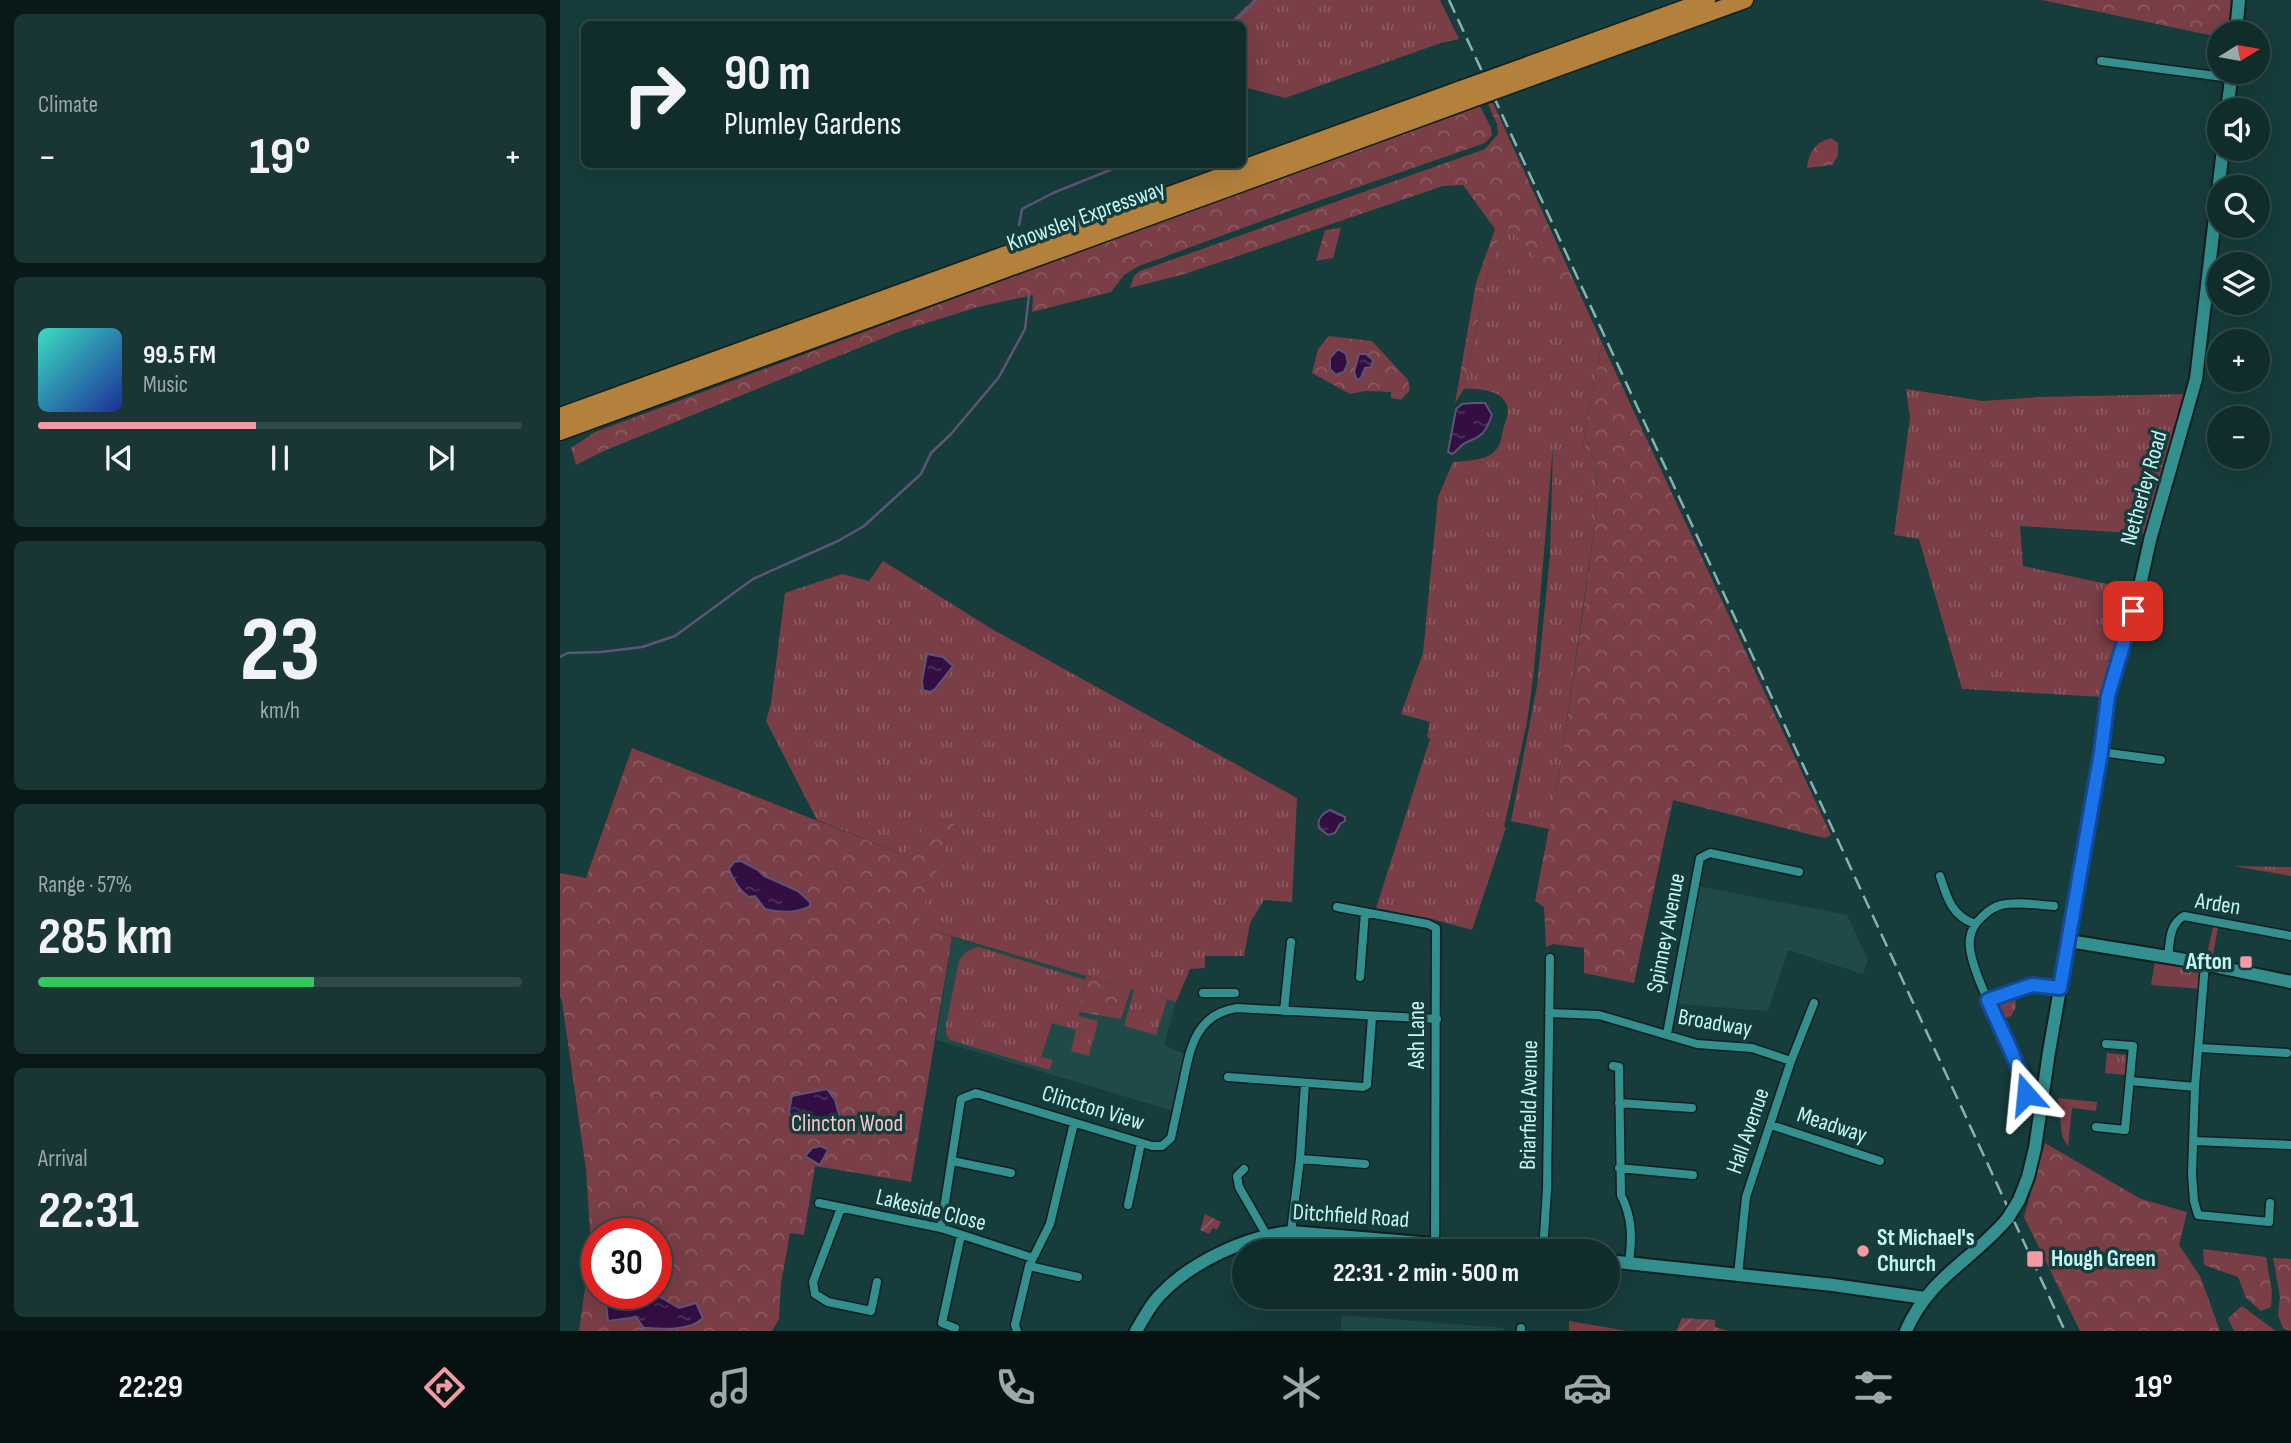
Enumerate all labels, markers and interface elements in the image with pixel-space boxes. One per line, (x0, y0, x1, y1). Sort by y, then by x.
north arrow (2207, 21, 2270, 84)
map controls (2207, 21, 2270, 469)
text: 90 m (724, 45, 811, 104)
icon: right (609, 49, 700, 140)
text: Climate (38, 91, 98, 119)
button: sound (2207, 98, 2270, 161)
text: Plumley Gardens (724, 105, 902, 144)
text: 19° (249, 126, 311, 189)
text: − (38, 135, 57, 180)
text: + (503, 135, 522, 180)
street label: Knowsley Expressway (1003, 174, 1169, 258)
button: search (2207, 175, 2270, 238)
button: layers (2207, 252, 2270, 315)
button: + (2207, 329, 2270, 392)
text: 99.5 FM (143, 340, 216, 371)
text: Music (143, 371, 188, 399)
button: − (2207, 406, 2270, 469)
street label: Netherley Road (2114, 428, 2174, 548)
icon: previous (100, 439, 138, 477)
icon: pause (261, 439, 299, 477)
icon: next (422, 439, 460, 477)
pin (2103, 581, 2163, 641)
icon: arrive (2114, 592, 2152, 630)
text: 23 (240, 597, 320, 706)
text: km/h (260, 697, 300, 725)
text: Range · 57% (38, 871, 132, 899)
street label: Spinney Avenue (1641, 871, 1691, 995)
street label: Arden (2192, 886, 2243, 921)
text: 285 km (38, 906, 173, 969)
place label: Afton (2185, 948, 2232, 976)
marker: Afton (2238, 954, 2254, 970)
street label: Ash Lane (1403, 1001, 1431, 1070)
street label: Broadway (1676, 1003, 1754, 1043)
street label: Briarfield Avenue (1514, 1040, 1544, 1170)
position arrow (1989, 1057, 2063, 1131)
street label: Clincton View (1038, 1079, 1148, 1137)
street label: Hall Avenue (1720, 1084, 1776, 1178)
street label: Meadway (1794, 1101, 1870, 1149)
park label: Clincton Wood (791, 1110, 903, 1138)
text: Arrival (38, 1145, 87, 1173)
text: 22:31 (38, 1180, 139, 1243)
street label: Lakeside Close (873, 1183, 989, 1237)
street label: Ditchfield Road (1292, 1198, 1410, 1234)
speed limit sign: 30 (581, 1218, 672, 1309)
place label: St Michael's Church (1877, 1224, 1975, 1278)
marker: St Michael's Church (1855, 1243, 1871, 1259)
place label: Hough Green (2051, 1245, 2156, 1273)
marker: Hough Green (2025, 1249, 2045, 1269)
text: 22:31 · 2 min · 500 m (1333, 1258, 1519, 1289)
icon: directions (420, 1363, 469, 1412)
icon: music (706, 1363, 755, 1412)
icon: phone (991, 1363, 1040, 1412)
icon: climate (1277, 1363, 1326, 1412)
icon: car (1563, 1363, 1612, 1412)
icon: filters (1849, 1363, 1898, 1412)
text: 22:29 (118, 1368, 183, 1407)
text: 19° (2135, 1368, 2173, 1407)

